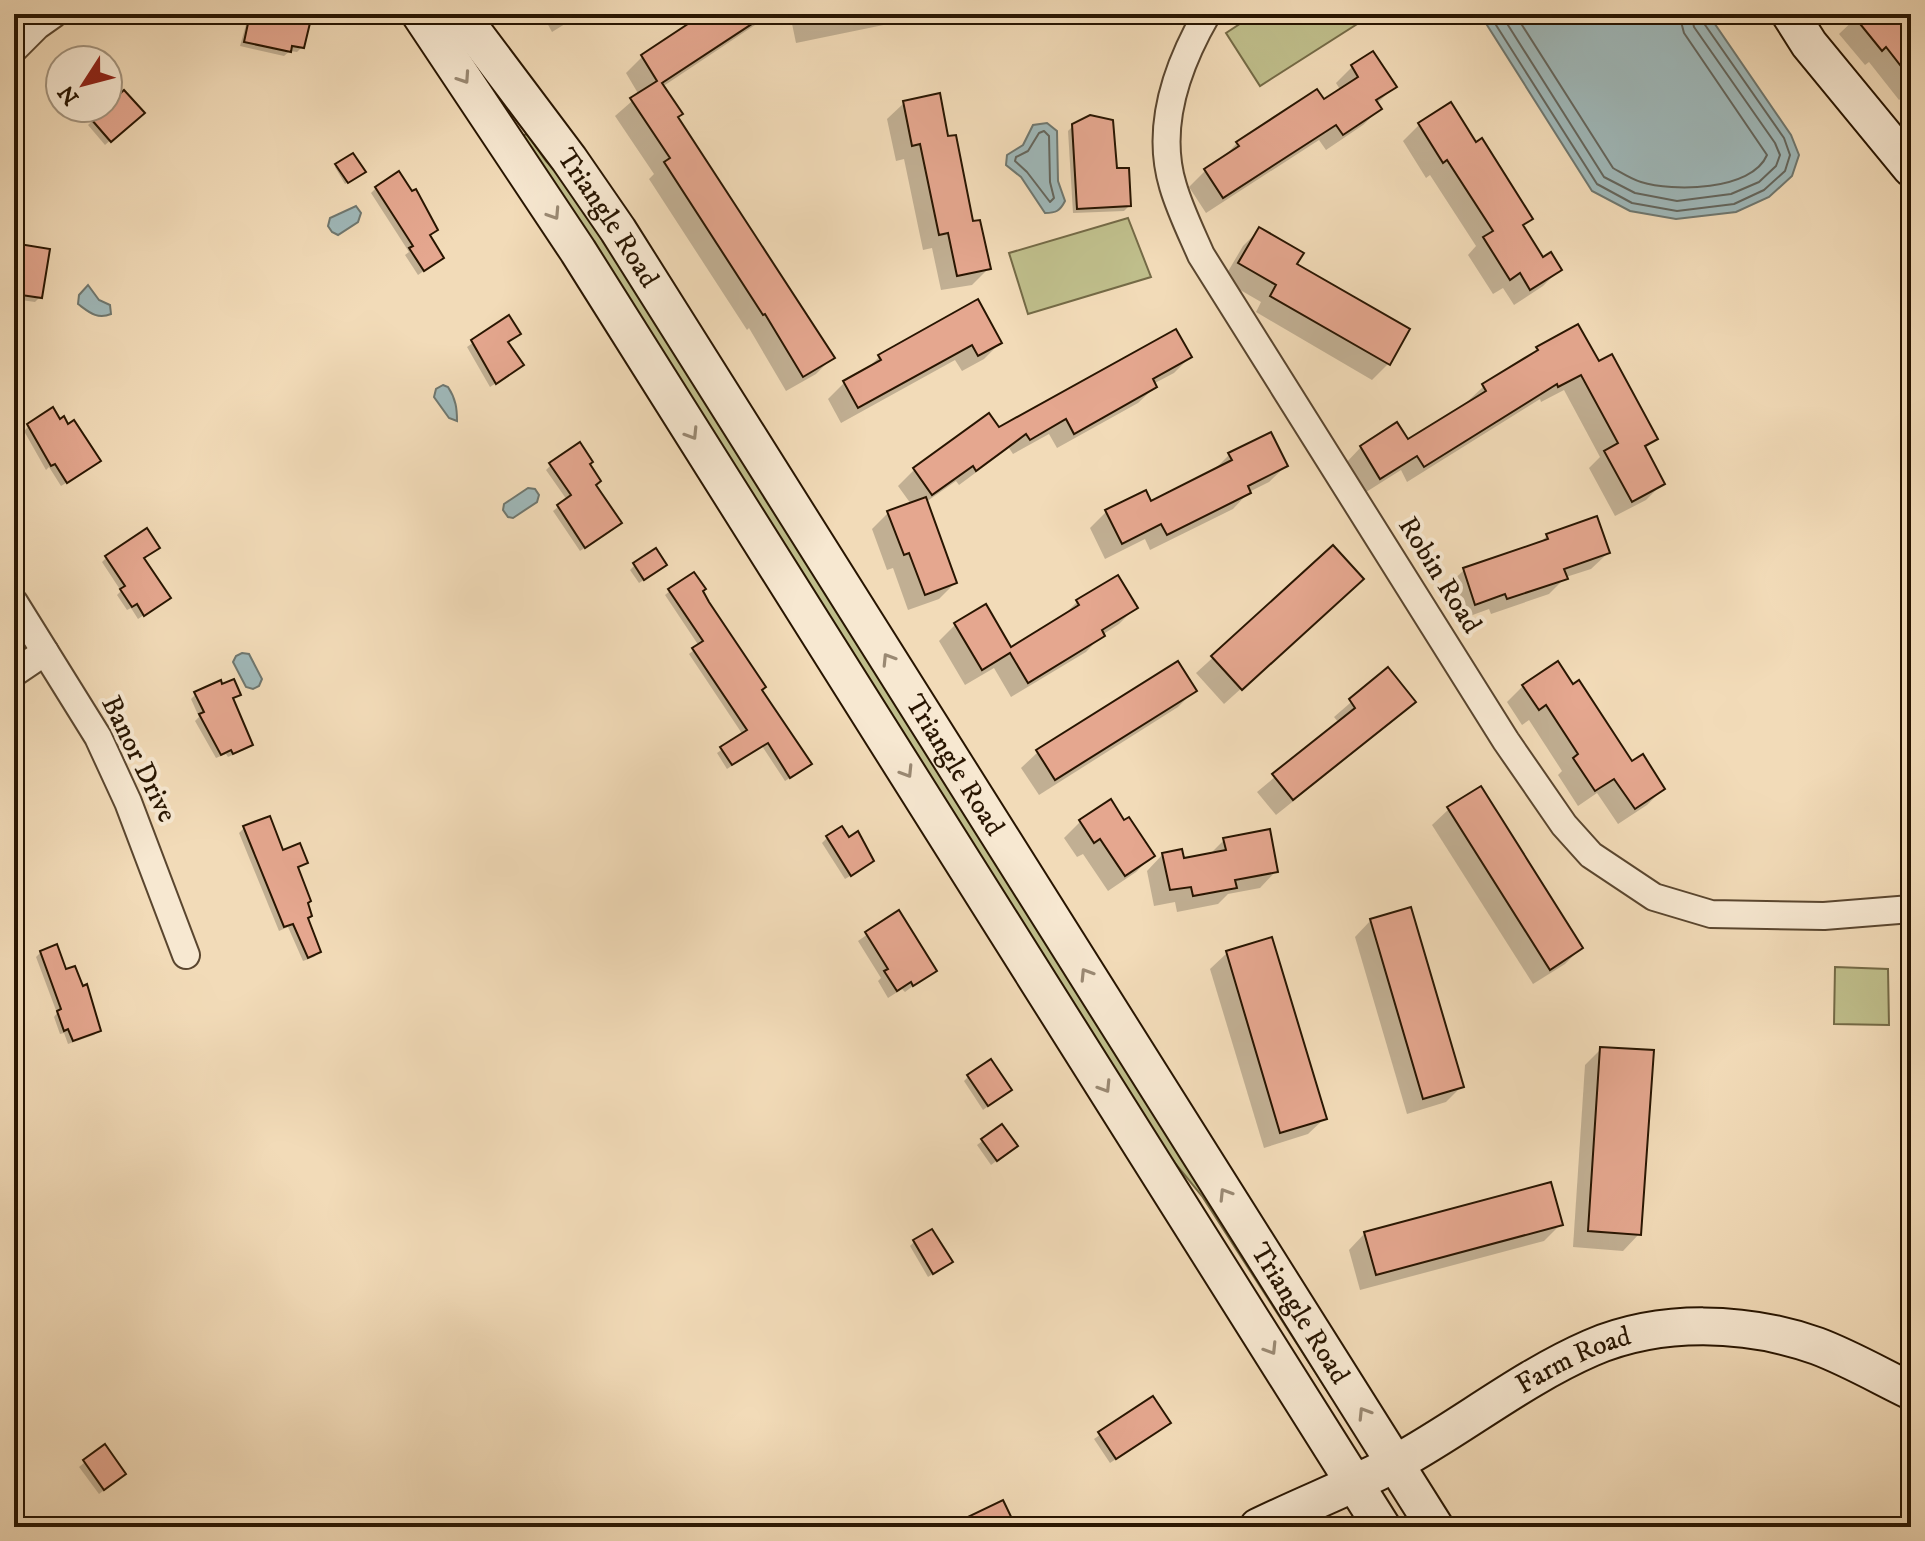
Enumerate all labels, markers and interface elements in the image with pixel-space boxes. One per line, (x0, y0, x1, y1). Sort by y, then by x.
north arrow (44, 44, 124, 124)
one-way arrow (454, 70, 469, 84)
text: N (53, 80, 85, 110)
street label: Triangle Road (549, 141, 667, 294)
one-way arrow (545, 205, 560, 220)
one-way arrow (682, 425, 697, 440)
street label: Robin Road (1390, 510, 1490, 640)
one-way arrow (883, 653, 898, 668)
street label: Triangle Road (898, 688, 1013, 842)
street label: Banor Drive (93, 690, 185, 828)
one-way arrow (897, 763, 912, 777)
one-way arrow (1081, 968, 1096, 983)
one-way arrow (1095, 1078, 1110, 1092)
one-way arrow (1219, 1188, 1234, 1203)
street label: Triangle Road (1243, 1236, 1358, 1390)
street label: Farm Road (1509, 1318, 1635, 1402)
one-way arrow (1261, 1341, 1276, 1355)
one-way arrow (1359, 1408, 1374, 1422)

